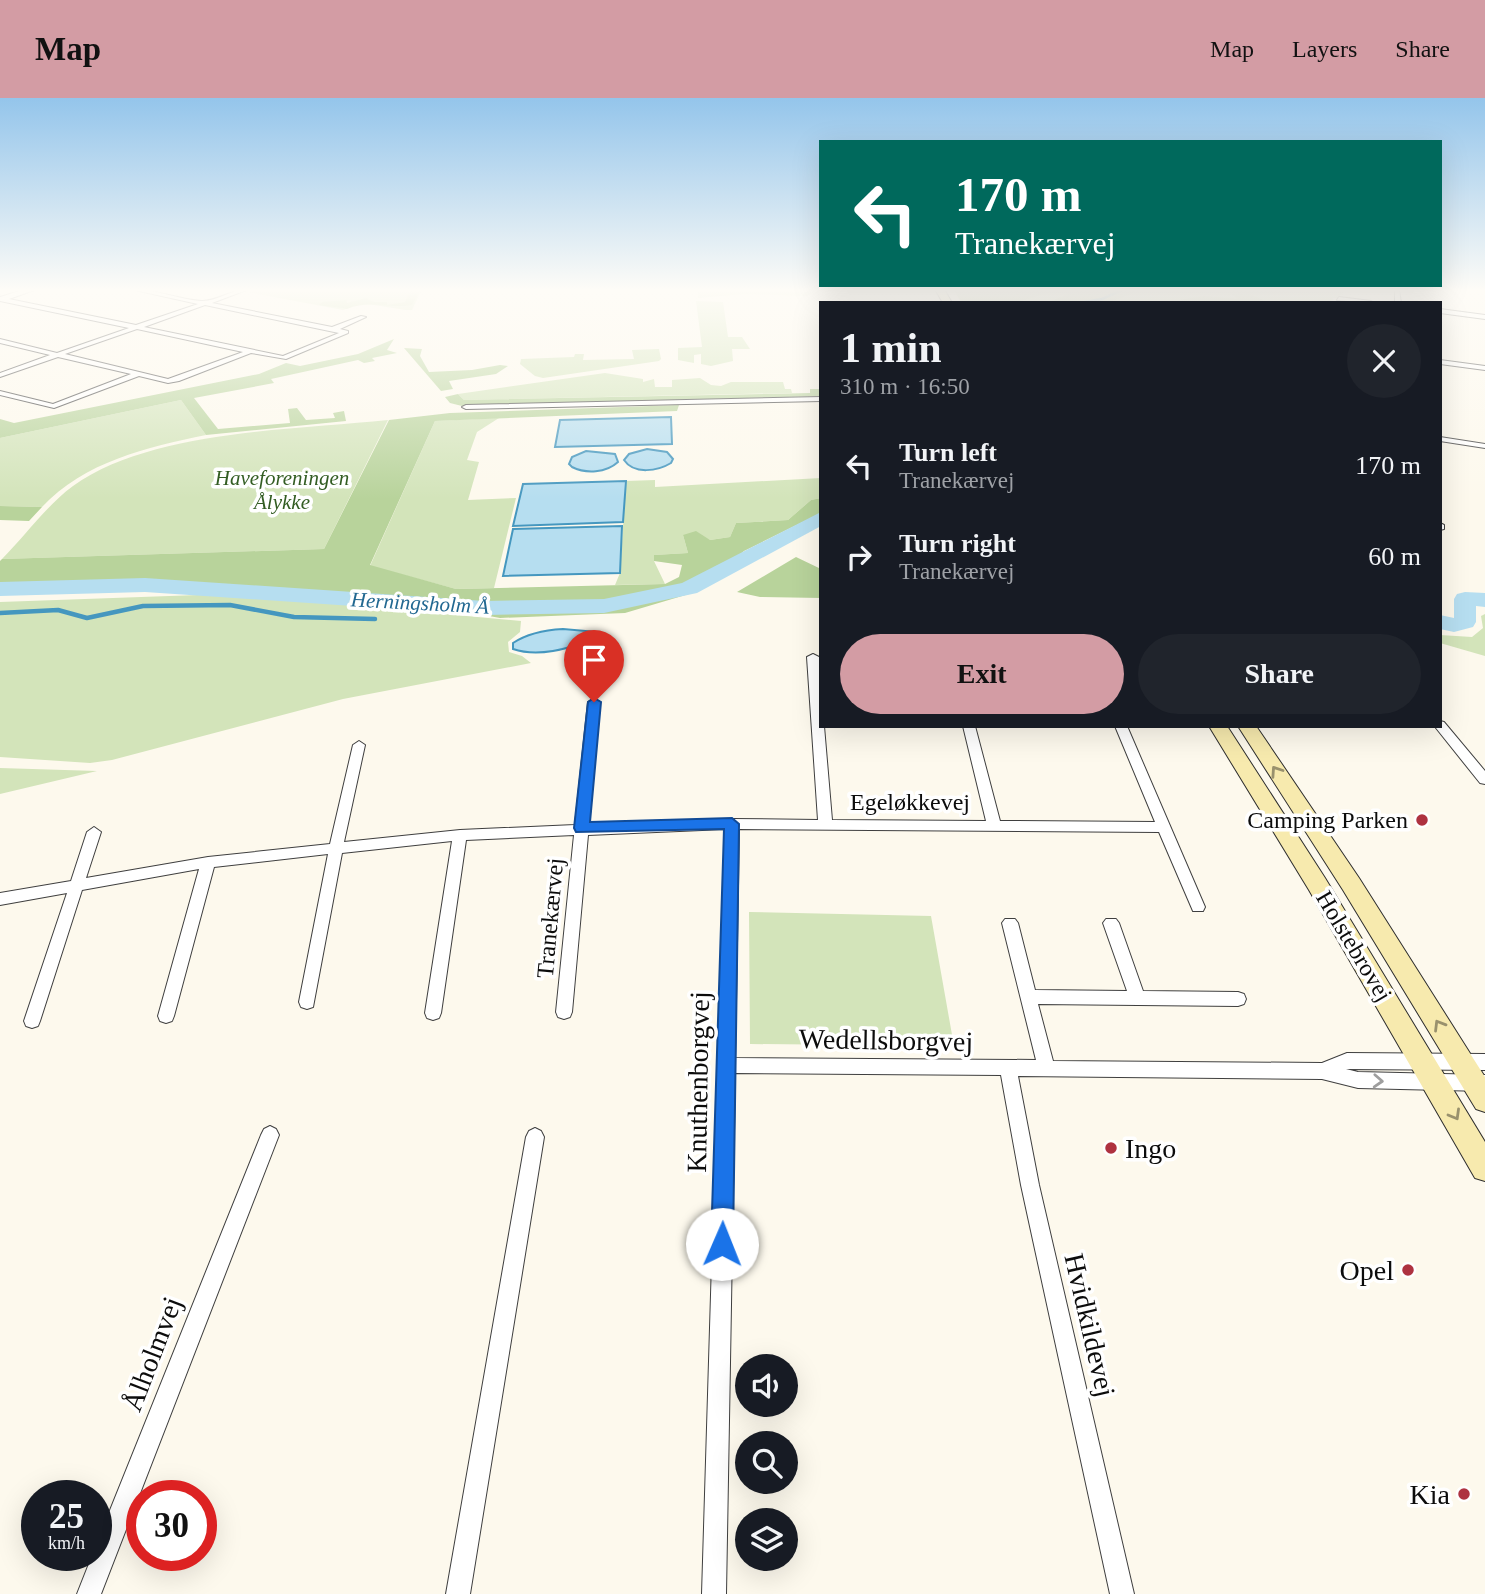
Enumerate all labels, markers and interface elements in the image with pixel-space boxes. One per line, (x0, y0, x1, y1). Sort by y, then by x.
text: Map (35, 31, 101, 67)
text: Map (1210, 36, 1254, 62)
text: Layers (1292, 36, 1357, 62)
text: Share (1395, 36, 1450, 62)
text: 170 m (955, 167, 1082, 222)
icon: left (840, 168, 931, 259)
text: Tranekærvej (955, 225, 1116, 261)
button: close (1347, 324, 1421, 398)
text: 1 min (840, 325, 942, 371)
text: 310 m · 16:50 (840, 374, 970, 399)
text: Turn left (899, 438, 997, 467)
icon: left (840, 447, 878, 485)
text: 170 m (1355, 451, 1421, 480)
park label: Haveforeningen Ålykke (214, 466, 349, 514)
text: Tranekærvej (899, 468, 1014, 493)
text: Turn right (899, 529, 1016, 558)
icon: right (840, 538, 878, 576)
text: 60 m (1368, 542, 1421, 571)
text: Tranekærvej (899, 559, 1014, 584)
water label: Herningsholm Å (349, 587, 490, 619)
pin (564, 630, 624, 702)
button: Exit (840, 634, 1124, 714)
button: Share (1138, 634, 1421, 714)
icon: arrive (575, 641, 613, 679)
one-way arrow (1272, 766, 1285, 779)
street label: Egeløkkevej (850, 789, 970, 815)
place label: Camping Parken (1247, 807, 1408, 833)
marker: Camping Parken (1414, 812, 1430, 828)
street label: Tranekærvej (532, 857, 568, 979)
street label: Holstebrovej (1311, 886, 1397, 1006)
street label: Knuthenborgvej (681, 991, 715, 1173)
one-way arrow (1435, 1019, 1448, 1032)
street label: Wedellsborgvej (798, 1023, 974, 1057)
one-way arrow (1373, 1074, 1384, 1089)
one-way arrow (1447, 1108, 1460, 1120)
place label: Ingo (1125, 1133, 1176, 1164)
marker: Ingo (1103, 1140, 1119, 1156)
position arrow (685, 1207, 759, 1281)
street label: Hvidkildevej (1058, 1250, 1122, 1400)
place label: Opel (1340, 1255, 1394, 1286)
marker: Opel (1400, 1262, 1416, 1278)
street label: Ålholmvej (116, 1293, 188, 1415)
map controls (735, 1354, 798, 1571)
button: sound (735, 1354, 798, 1417)
button: search (735, 1431, 798, 1494)
place label: Kia (1410, 1479, 1451, 1510)
speed limit sign: 30 (126, 1480, 217, 1571)
marker: Kia (1456, 1486, 1472, 1502)
text: 25 (49, 1497, 84, 1536)
button: layers (735, 1508, 798, 1571)
text: km/h (48, 1533, 85, 1553)

